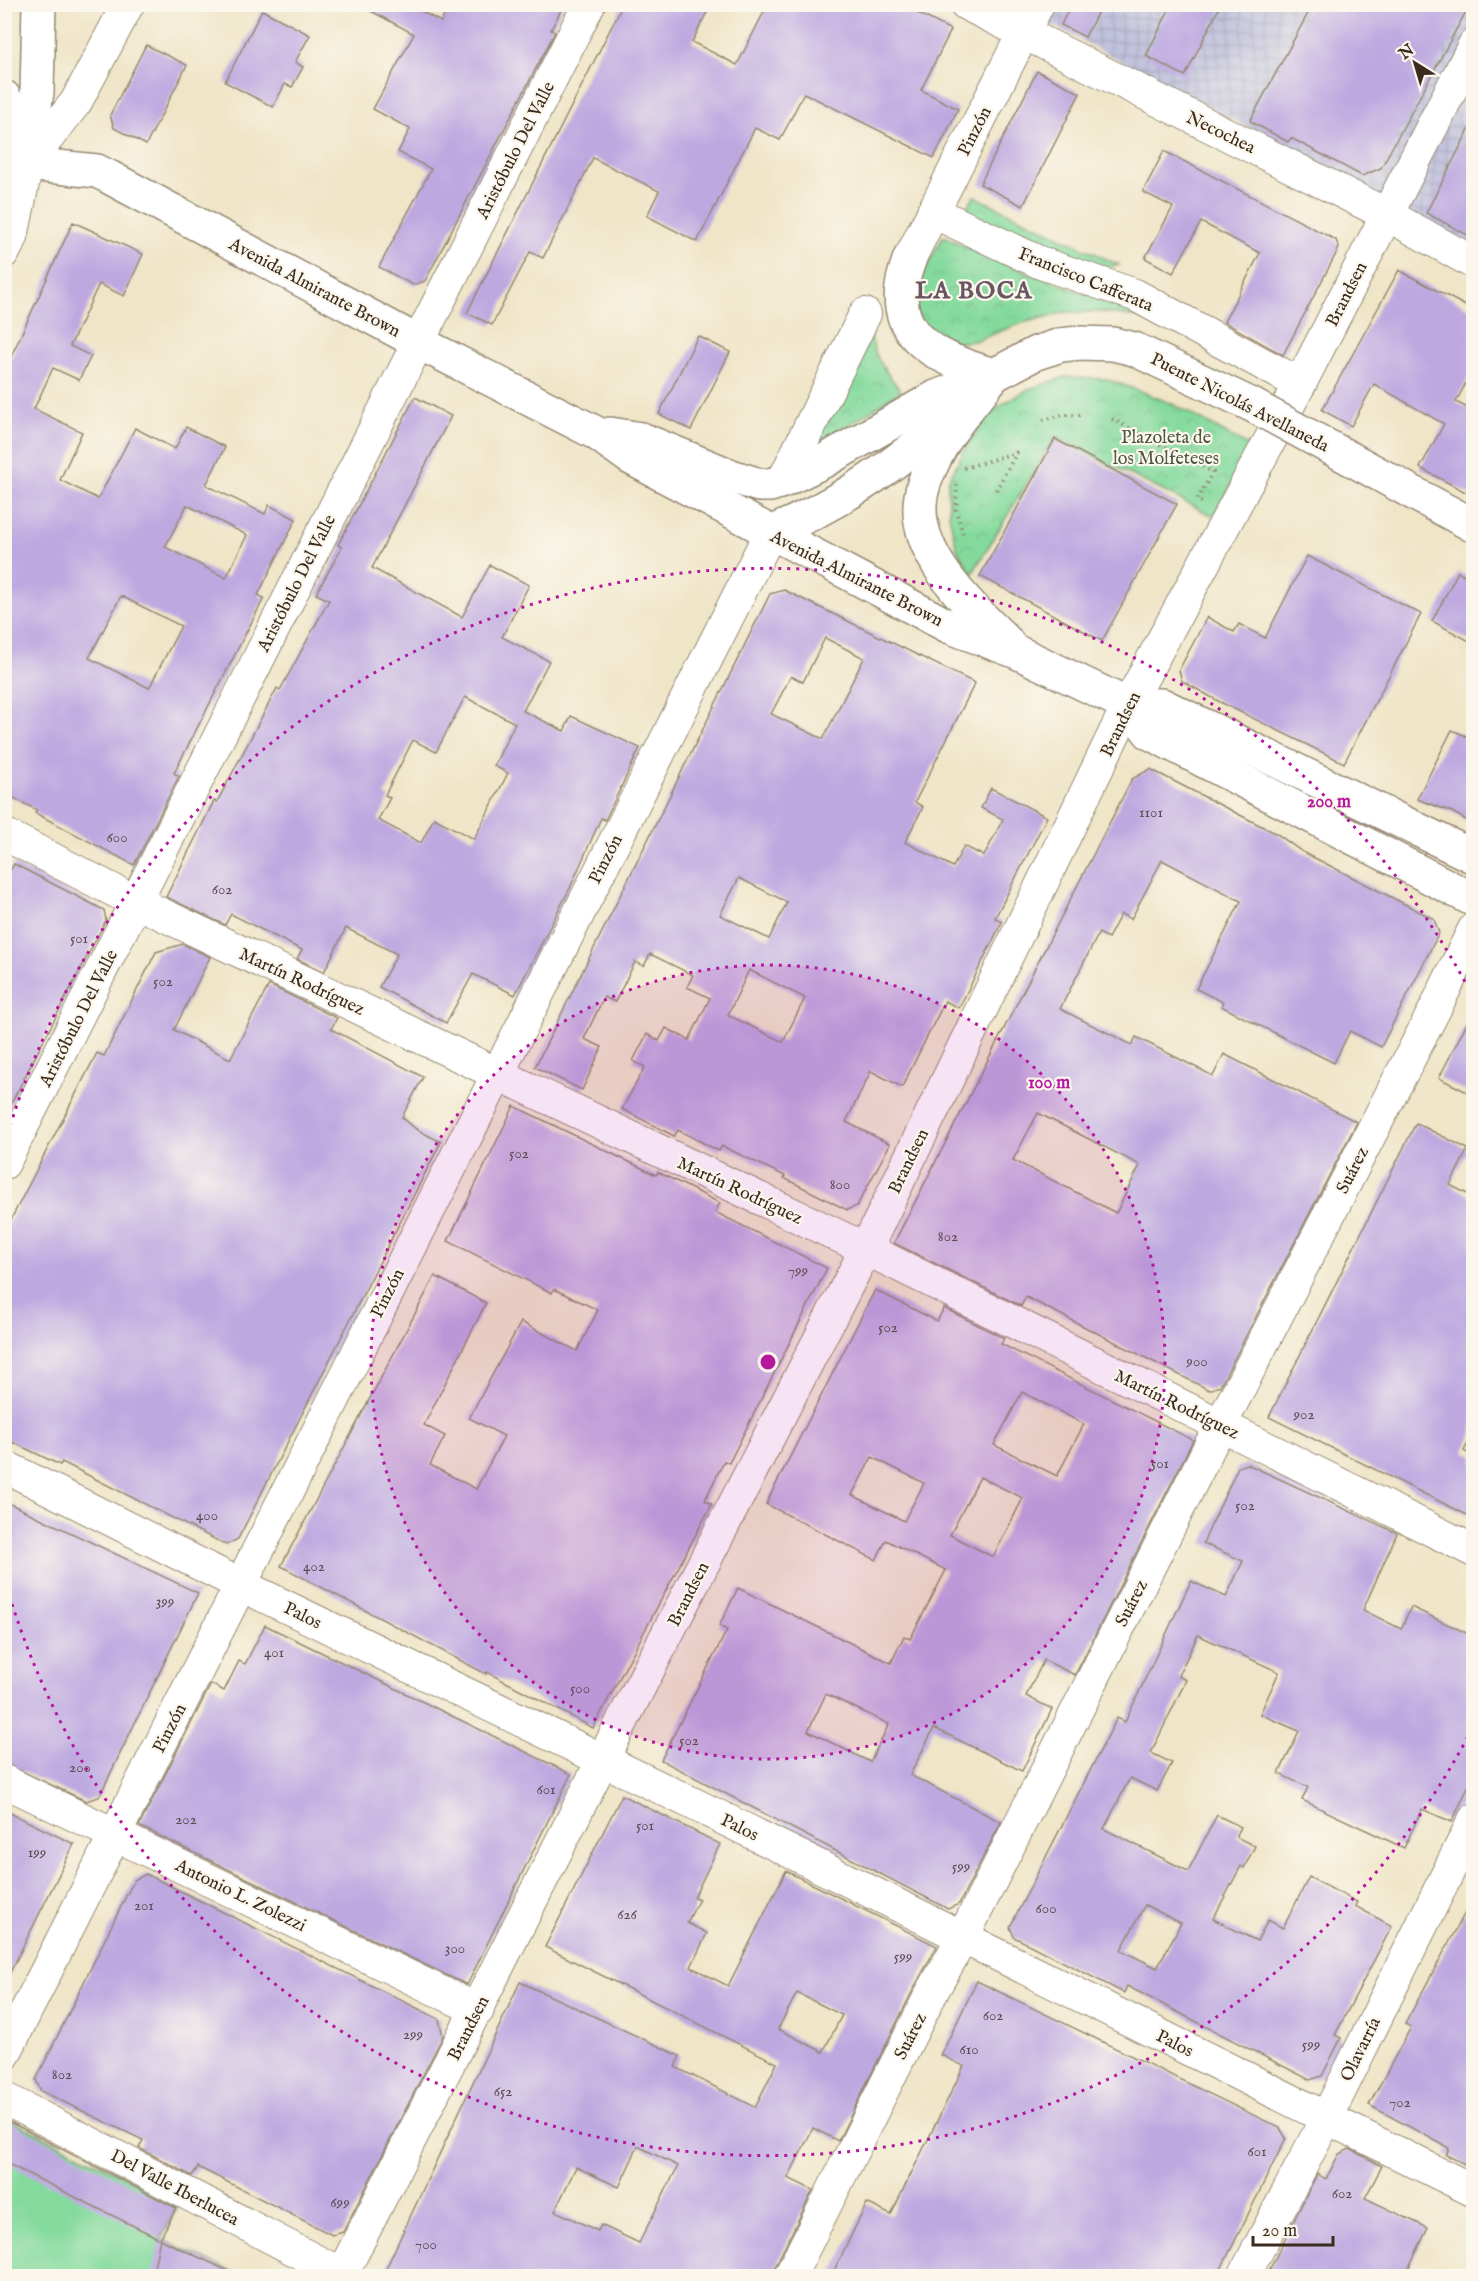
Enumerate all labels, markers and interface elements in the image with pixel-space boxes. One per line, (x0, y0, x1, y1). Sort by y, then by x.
north arrow (1385, 33, 1445, 93)
text: N (1395, 40, 1419, 65)
street label: Aristóbulo Del Valle (471, 78, 561, 224)
street label: Pinzón (953, 103, 998, 160)
street label: Necochea (1182, 107, 1259, 160)
street label: Avenida Almirante Brown (224, 233, 404, 344)
street label: Francisco Cafferata (1015, 243, 1156, 318)
street label: Brandsen (1321, 258, 1374, 331)
district label: LA BOCA (915, 276, 1033, 307)
street label: Puente Nicolás Avellaneda (1146, 348, 1333, 458)
park label: Plazoleta de los Molfeteses (1113, 427, 1219, 471)
street label: Aristóbulo Del Valle (252, 511, 342, 657)
street label: Avenida Almirante Brown (765, 525, 947, 633)
street label: Brandsen (1096, 688, 1147, 761)
text: 200 m (1307, 791, 1351, 814)
house number: 1101 (1139, 803, 1163, 822)
house number: 600 (106, 828, 128, 847)
street label: Pinzón (584, 831, 629, 888)
house number: 602 (212, 880, 232, 899)
house number: 501 (70, 929, 88, 948)
street label: Martín Rodríguez (235, 943, 368, 1021)
street label: Aristóbulo Del Valle (34, 946, 124, 1092)
house number: 502 (153, 972, 173, 991)
text: 100 m (1028, 1072, 1070, 1095)
street label: Brandsen (884, 1125, 935, 1198)
street label: Suárez (1332, 1143, 1375, 1198)
house number: 502 (509, 1144, 529, 1163)
street label: Martín Rodríguez (673, 1152, 806, 1230)
house number: 800 (830, 1175, 850, 1194)
house number: 802 (938, 1227, 958, 1246)
house number: 799 (788, 1261, 808, 1280)
street label: Pinzón (366, 1265, 411, 1322)
house number: 502 (878, 1318, 898, 1337)
centre of rings (758, 1352, 778, 1372)
house number: 900 (1185, 1352, 1208, 1371)
street label: Martín Rodríguez (1110, 1365, 1242, 1445)
house number: 902 (1293, 1405, 1314, 1424)
house number: 501 (1151, 1454, 1169, 1473)
house number: 502 (1235, 1496, 1255, 1515)
house number: 400 (196, 1506, 218, 1525)
house number: 402 (303, 1557, 325, 1576)
street label: Brandsen (663, 1558, 716, 1631)
street label: Suárez (1111, 1576, 1154, 1631)
house number: 399 (156, 1592, 174, 1611)
street label: Palos (280, 1597, 325, 1635)
house number: 401 (264, 1643, 284, 1662)
house number: 500 (570, 1679, 590, 1698)
street label: Pinzón (148, 1700, 193, 1757)
house number: 502 (679, 1731, 699, 1750)
house number: 200 (69, 1758, 91, 1777)
house number: 601 (536, 1780, 556, 1799)
street label: Palos (717, 1809, 762, 1847)
house number: 202 (175, 1810, 197, 1829)
house number: 501 (636, 1816, 654, 1835)
house number: 199 (28, 1843, 46, 1862)
street label: Antonio L. Zolezzi (170, 1854, 310, 1938)
house number: 599 (952, 1857, 970, 1876)
house number: 201 (134, 1896, 154, 1915)
house number: 600 (1035, 1899, 1057, 1918)
house number: 626 (617, 1905, 638, 1924)
house number: 300 (445, 1939, 465, 1958)
house number: 599 (894, 1947, 912, 1966)
street label: Brandsen (443, 1992, 496, 2065)
house number: 602 (983, 2006, 1003, 2025)
street label: Suárez (890, 2009, 933, 2064)
street label: Olavarría (1336, 2013, 1387, 2086)
house number: 299 (403, 2025, 423, 2044)
street label: Palos (1152, 2025, 1197, 2063)
house number: 599 (1302, 2035, 1320, 2054)
house number: 610 (959, 2040, 979, 2059)
house number: 802 (52, 2065, 72, 2084)
house number: 652 (494, 2082, 512, 2101)
house number: 702 (1389, 2093, 1411, 2112)
house number: 601 (1247, 2142, 1267, 2161)
street label: Del Valle Iberlucea (106, 2145, 243, 2232)
house number: 602 (1332, 2184, 1352, 2203)
house number: 699 (330, 2193, 350, 2212)
scale bar (1253, 2209, 1332, 2247)
text: 20 m (1262, 2220, 1297, 2243)
house number: 700 (415, 2235, 437, 2254)

